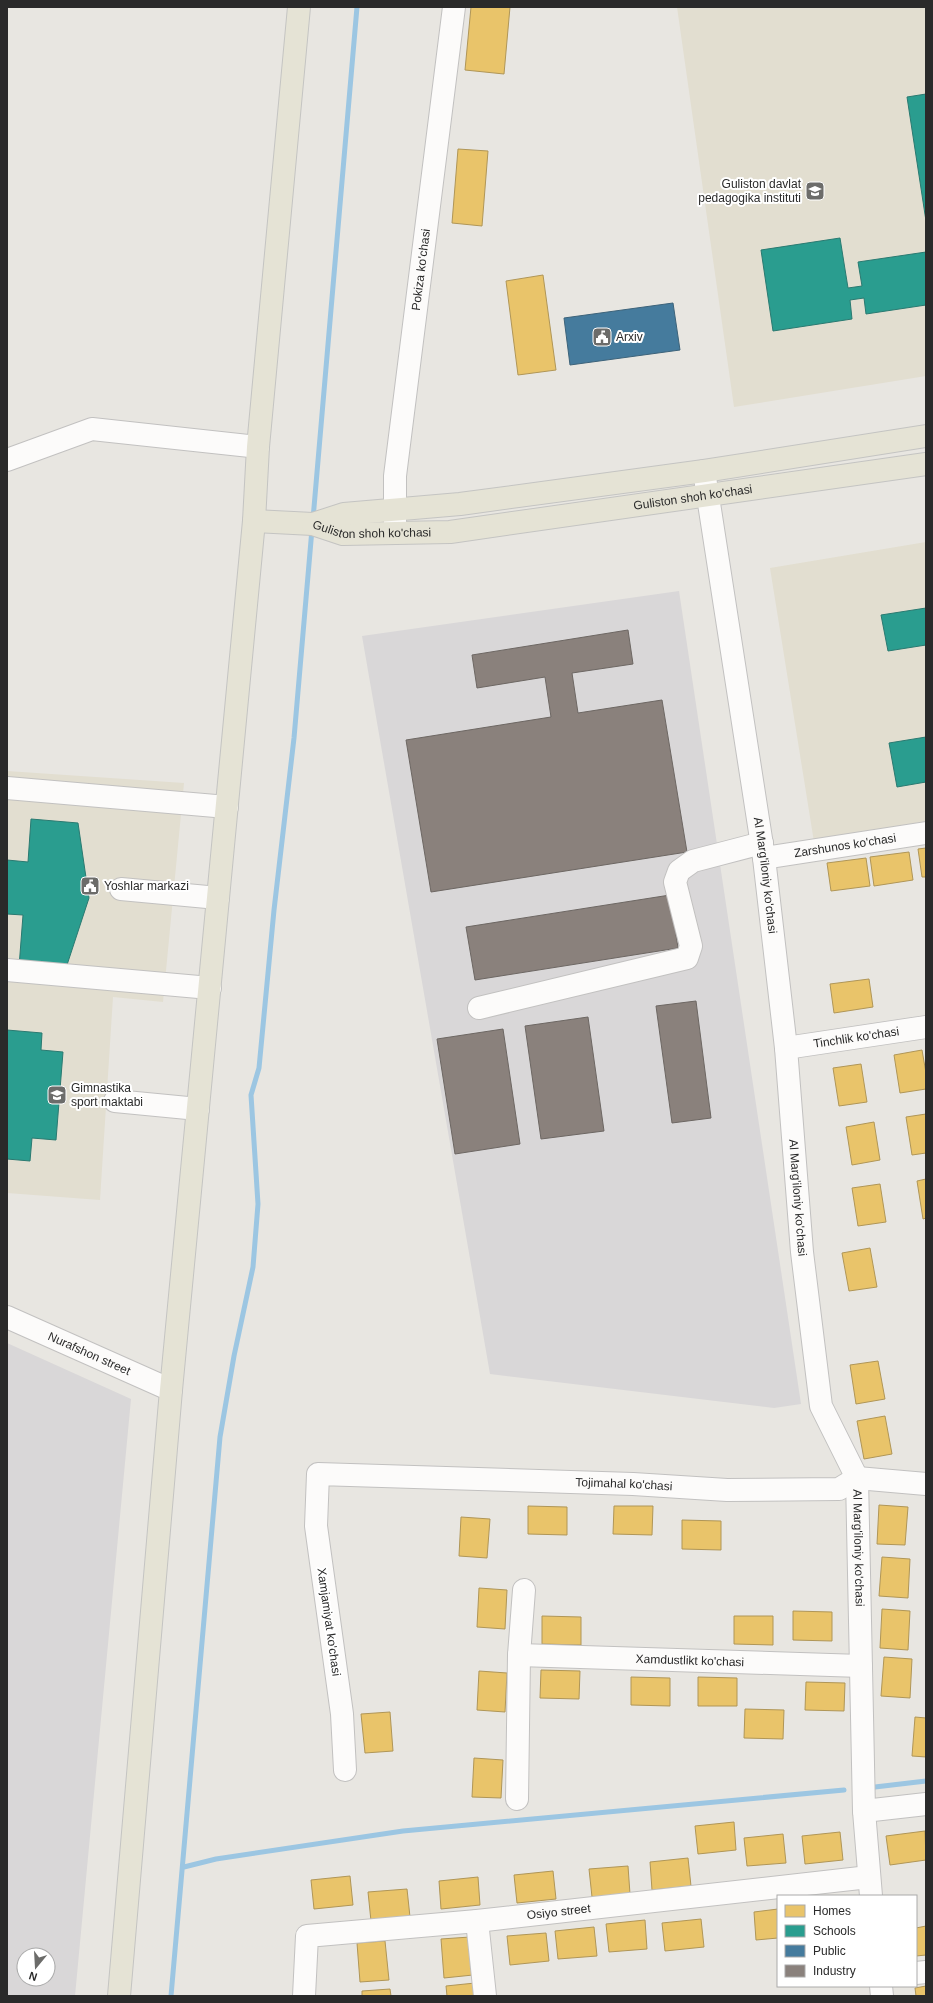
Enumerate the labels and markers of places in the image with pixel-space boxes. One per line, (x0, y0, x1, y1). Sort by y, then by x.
place label: Guliston davlat pedagogika instituti (698, 177, 802, 205)
school or university icon: Guliston davlat pedagogika instituti (804, 180, 826, 202)
public building icon: Arxiv (591, 326, 613, 348)
place label: Arxiv (616, 330, 643, 344)
public building icon: Yoshlar markazi (79, 875, 101, 897)
place label: Yoshlar markazi (104, 879, 189, 893)
place label: Gimnastika sport maktabi (71, 1081, 143, 1109)
school or university icon: Gimnastika sport maktabi (46, 1084, 68, 1106)

